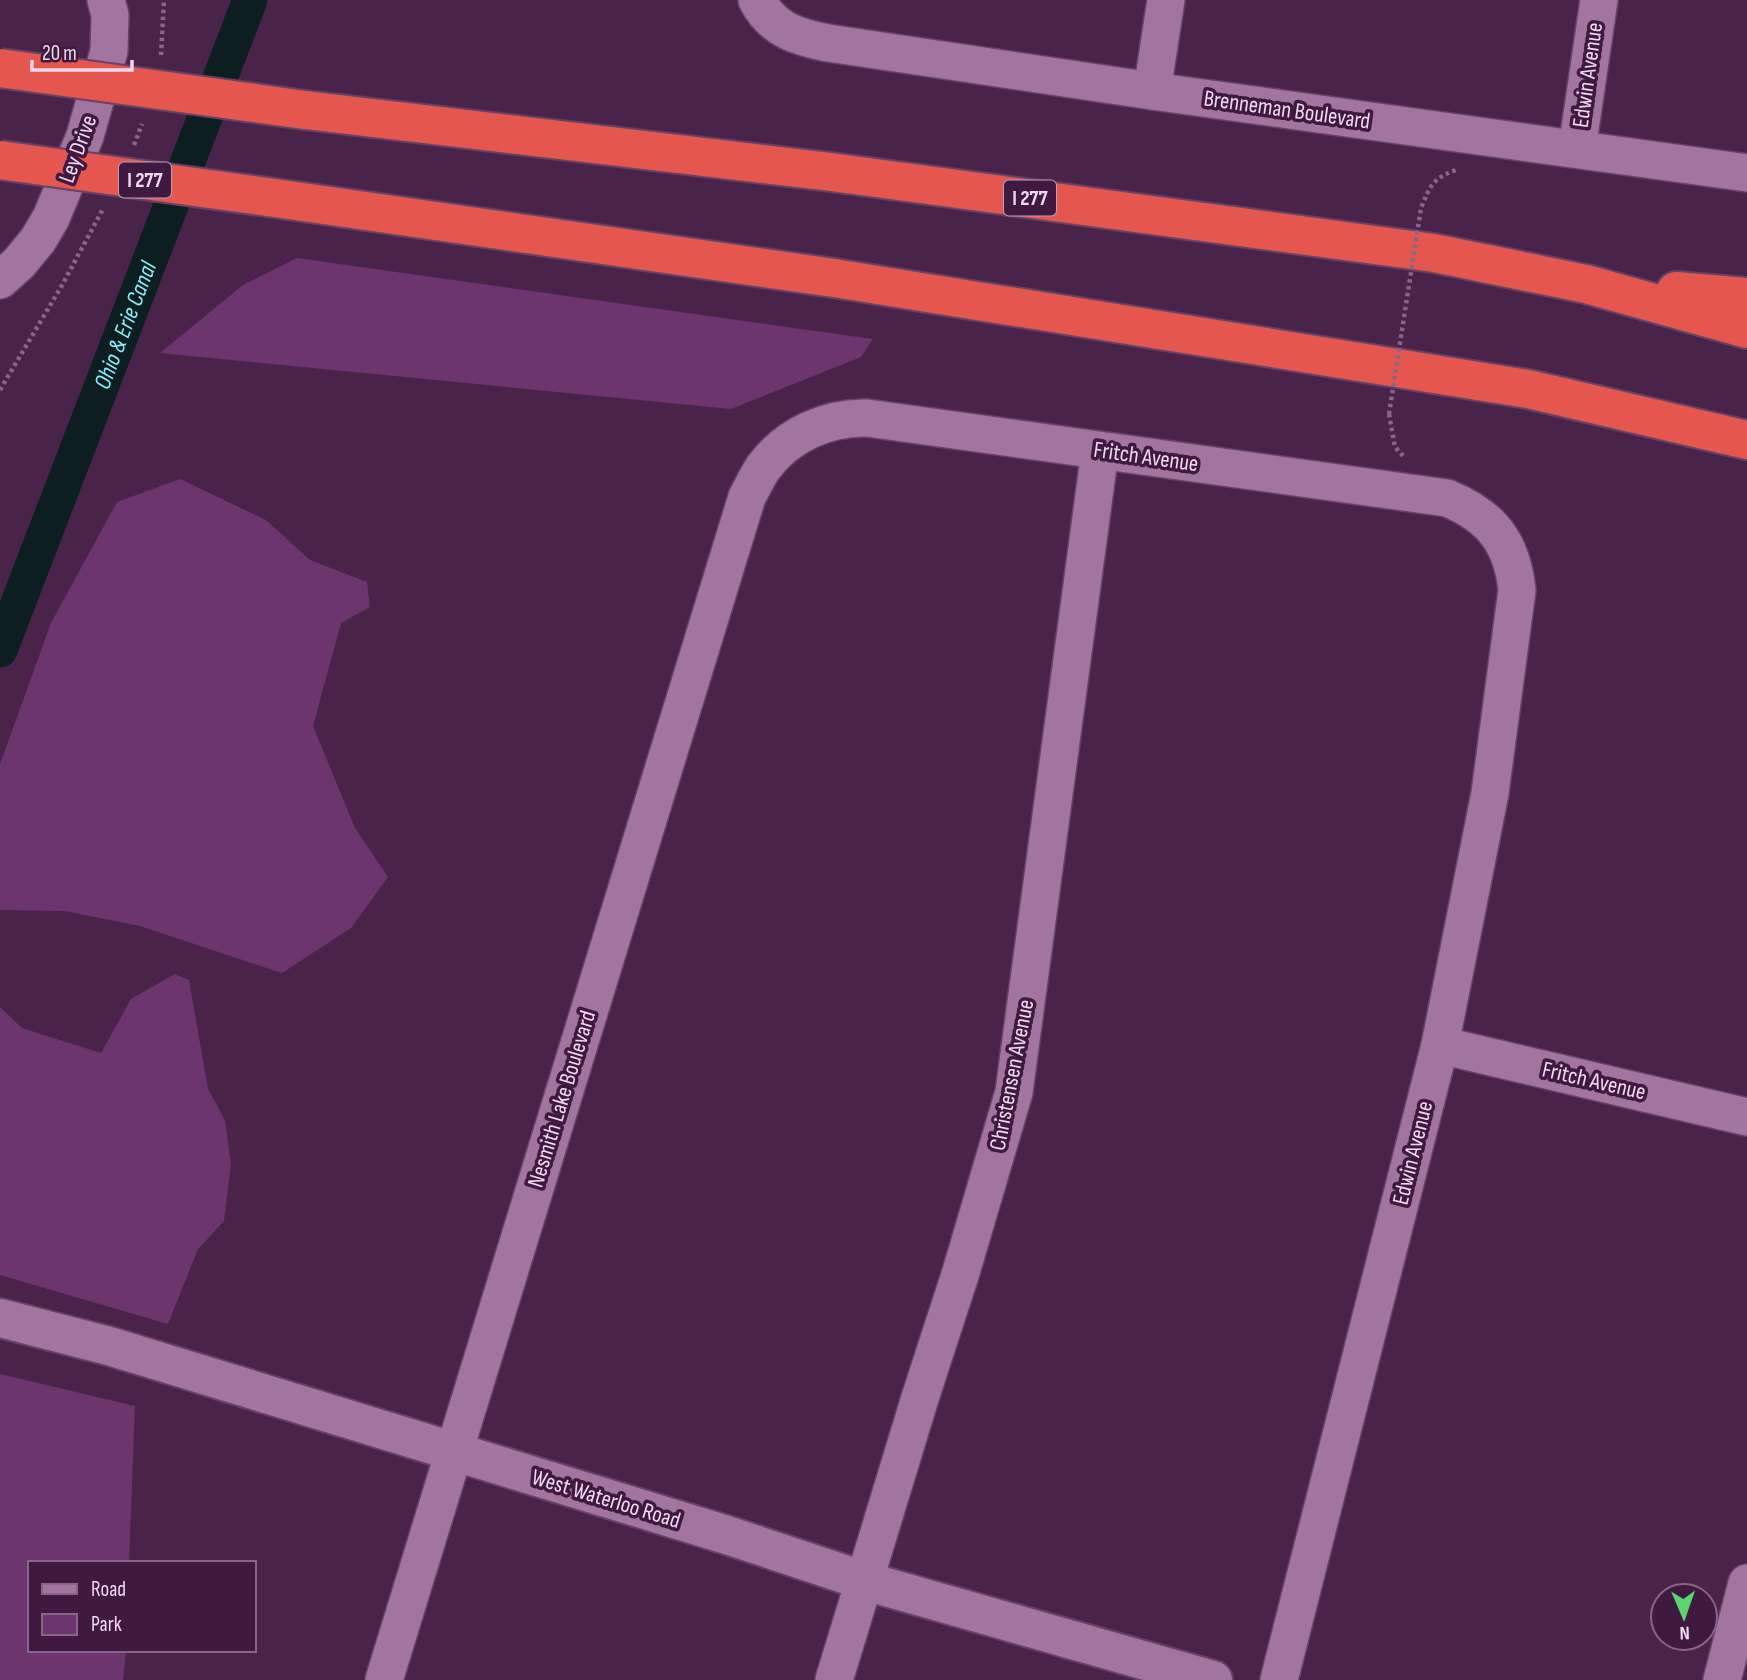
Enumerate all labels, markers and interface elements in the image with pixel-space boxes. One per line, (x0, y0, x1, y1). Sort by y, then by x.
street label: Edwin Avenue (1567, 21, 1609, 129)
scale bar (32, 28, 131, 72)
text: 20 m (42, 41, 77, 66)
street label: Brenneman Boulevard (1202, 84, 1372, 136)
street label: Ley Drive (53, 111, 103, 187)
road number: I 277 (119, 162, 171, 198)
road number: I 277 (1004, 180, 1056, 216)
water label: Ohio & Erie Canal (87, 257, 163, 393)
street label: Fritch Avenue (1092, 436, 1200, 478)
street label: Christensen Avenue (984, 997, 1040, 1153)
street label: Nesmith Lake Boulevard (522, 1007, 602, 1191)
street label: Fritch Avenue (1540, 1056, 1648, 1106)
street label: Edwin Avenue (1387, 1098, 1439, 1208)
street label: West Waterloo Road (528, 1463, 684, 1535)
legend (28, 1561, 256, 1652)
text: Road (91, 1577, 126, 1602)
north arrow (1649, 1582, 1719, 1652)
text: Park (91, 1612, 122, 1637)
text: N (1679, 1621, 1690, 1644)

